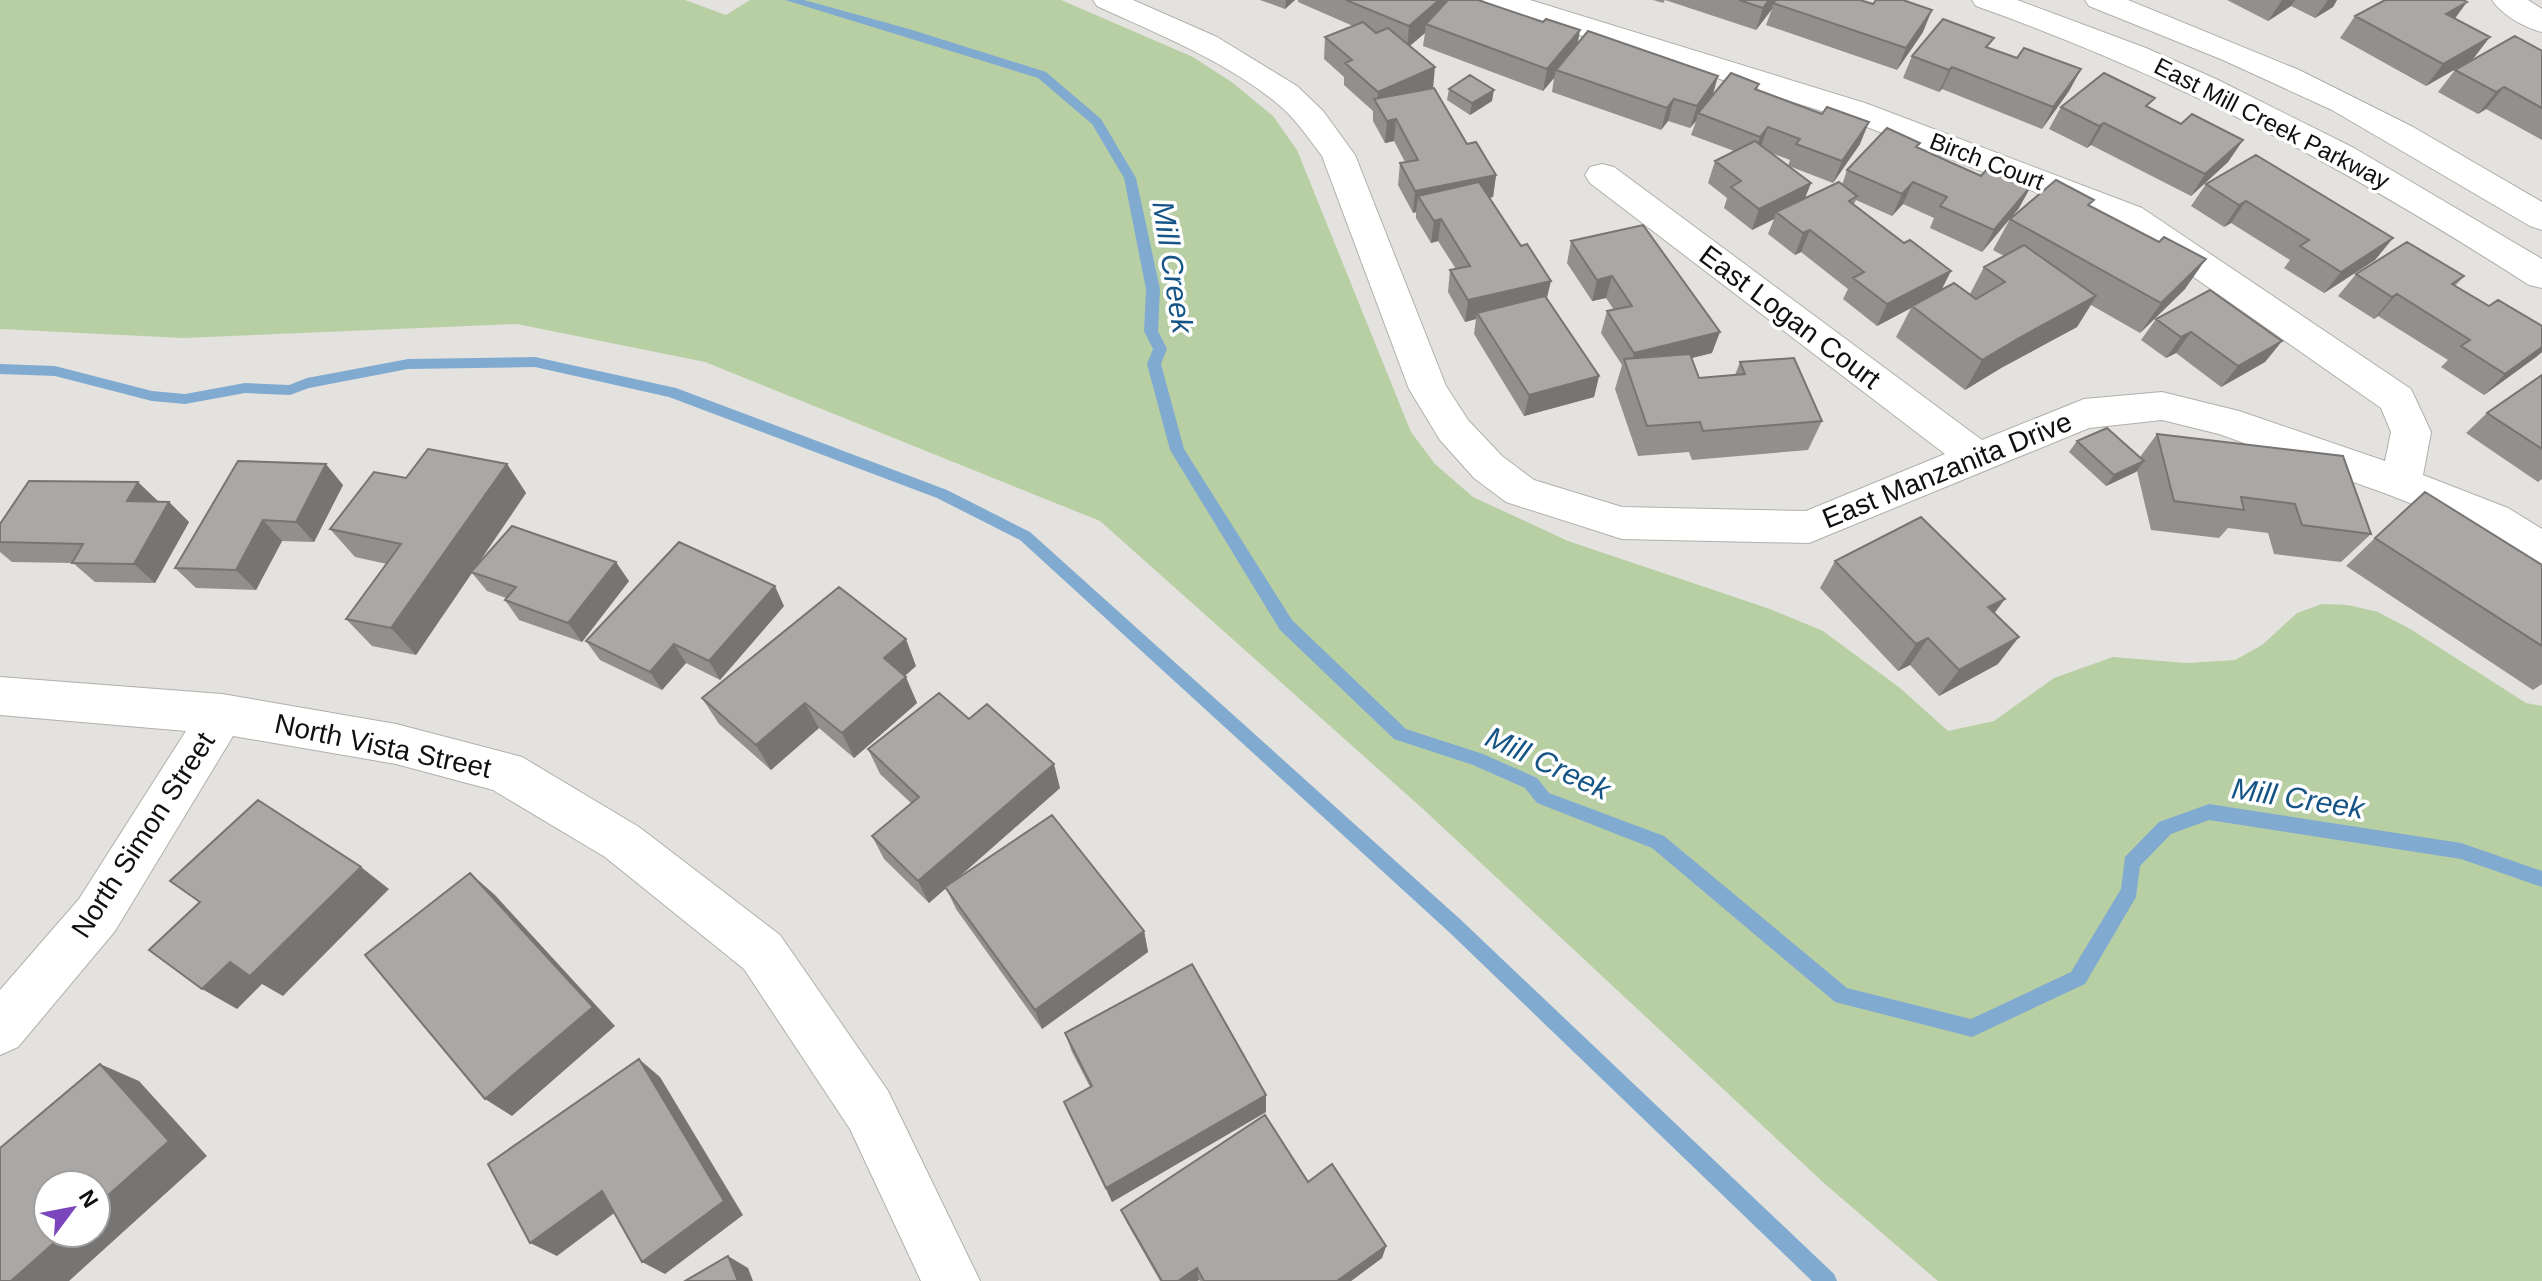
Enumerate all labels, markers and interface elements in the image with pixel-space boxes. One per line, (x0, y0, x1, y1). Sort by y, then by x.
street label: East Mill Creek Parkway (2150, 52, 2394, 194)
street label: Birch Court (1926, 127, 2048, 195)
water label: Mill Creek (1146, 199, 1200, 337)
street label: East Logan Court (1694, 239, 1887, 395)
street label: East Manzanita Drive (1818, 406, 2076, 534)
street label: North Vista Street (272, 708, 494, 784)
water label: Mill Creek (1481, 720, 1617, 807)
street label: North Simon Street (65, 727, 221, 943)
water label: Mill Creek (2230, 771, 2368, 825)
north arrow (32, 1169, 112, 1249)
text: N (74, 1185, 103, 1212)

